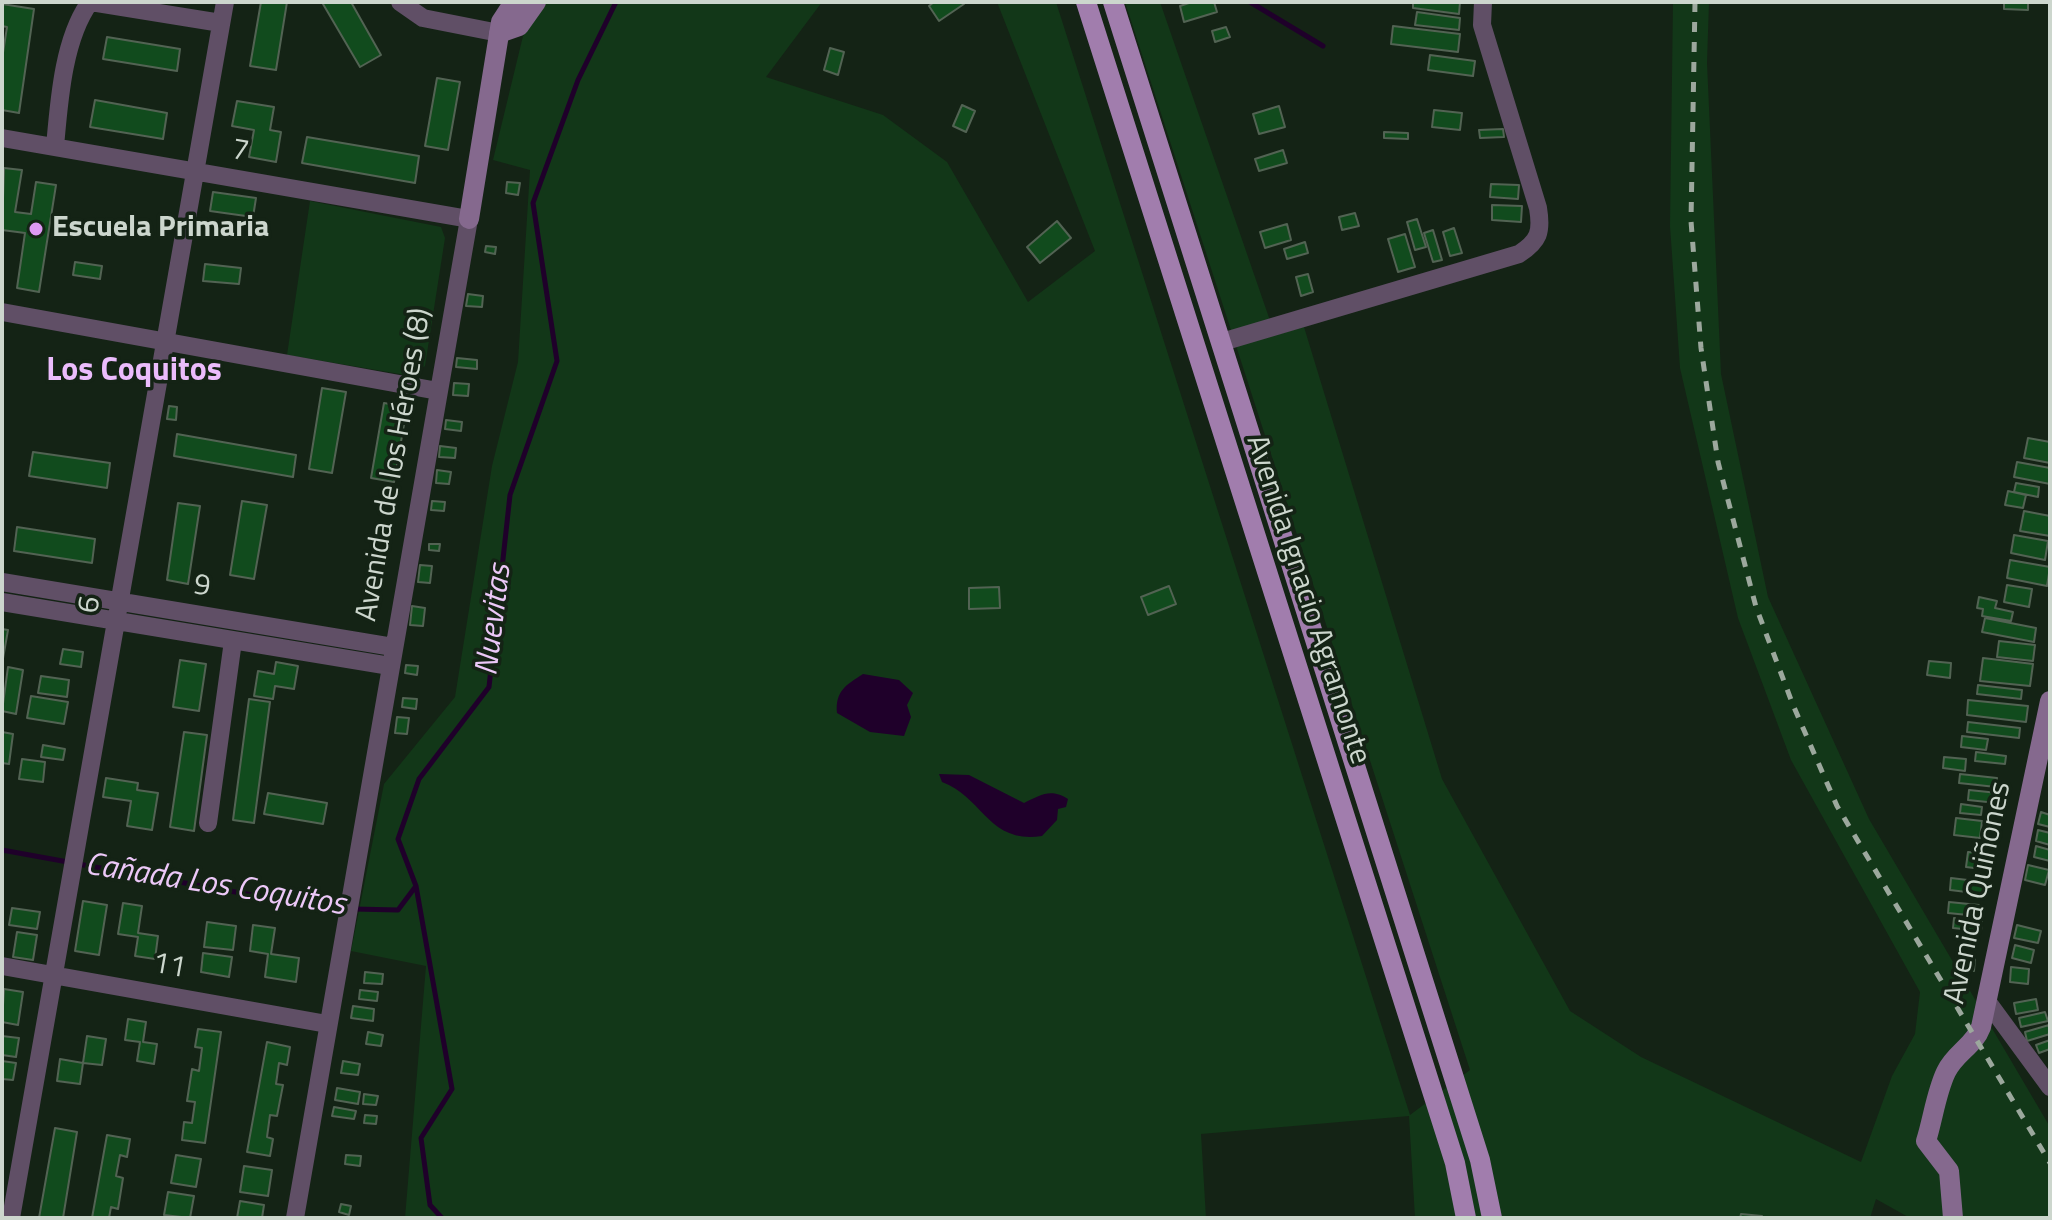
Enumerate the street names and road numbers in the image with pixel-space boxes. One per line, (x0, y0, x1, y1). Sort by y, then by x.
street label: 7 (229, 133, 251, 171)
street label: Avenida de los Héroes (8) (350, 306, 440, 624)
street label: Avenida Ignacio Agramonte (1237, 431, 1377, 769)
street label: 9 (191, 568, 213, 606)
street label: 6 (72, 594, 110, 616)
street label: Avenida Quiñones (1938, 779, 2020, 1007)
street label: 11 (149, 946, 189, 988)

